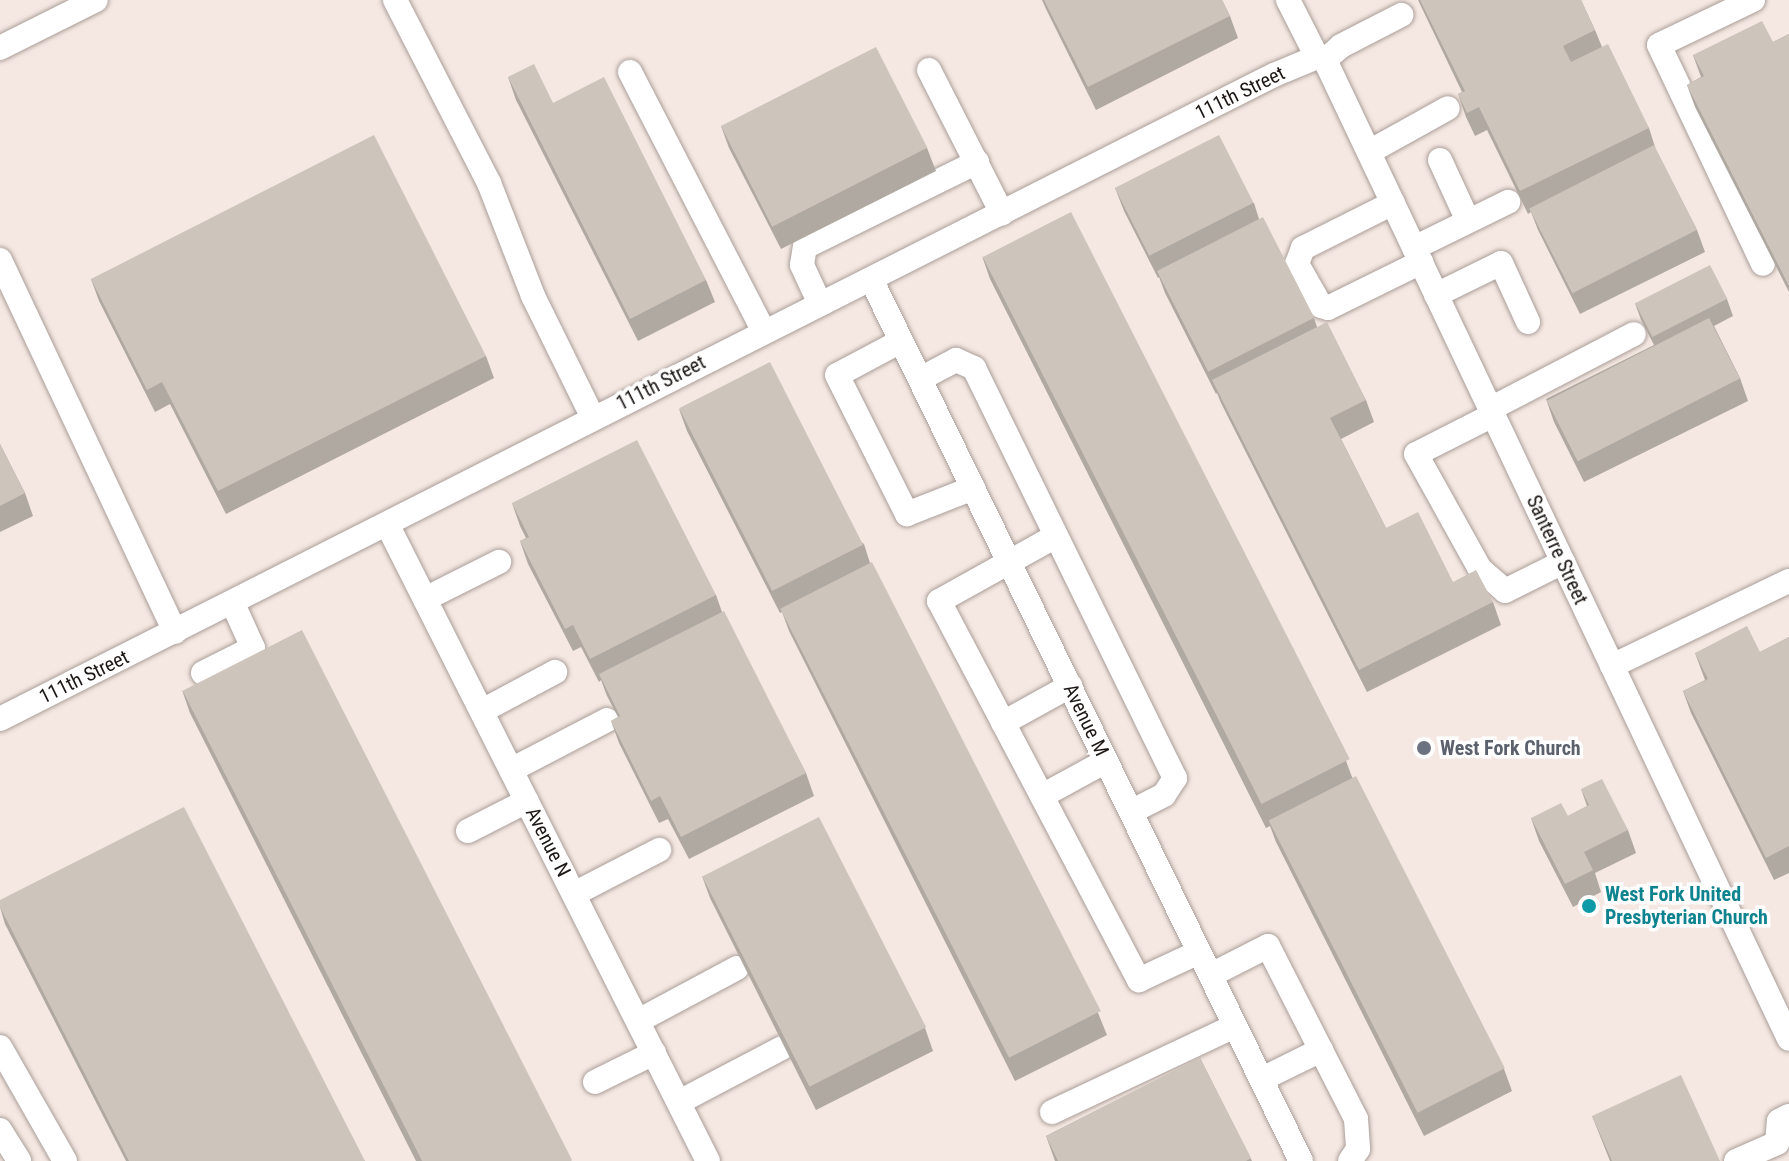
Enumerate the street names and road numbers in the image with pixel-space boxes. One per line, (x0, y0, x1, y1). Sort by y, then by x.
street label: 111th Street (1191, 61, 1289, 125)
street label: 111th Street (612, 350, 710, 416)
street label: Santerre Street (1521, 492, 1593, 608)
street label: 111th Street (35, 645, 133, 709)
street label: Avenue M (1058, 680, 1114, 760)
street label: Avenue N (520, 803, 576, 881)

